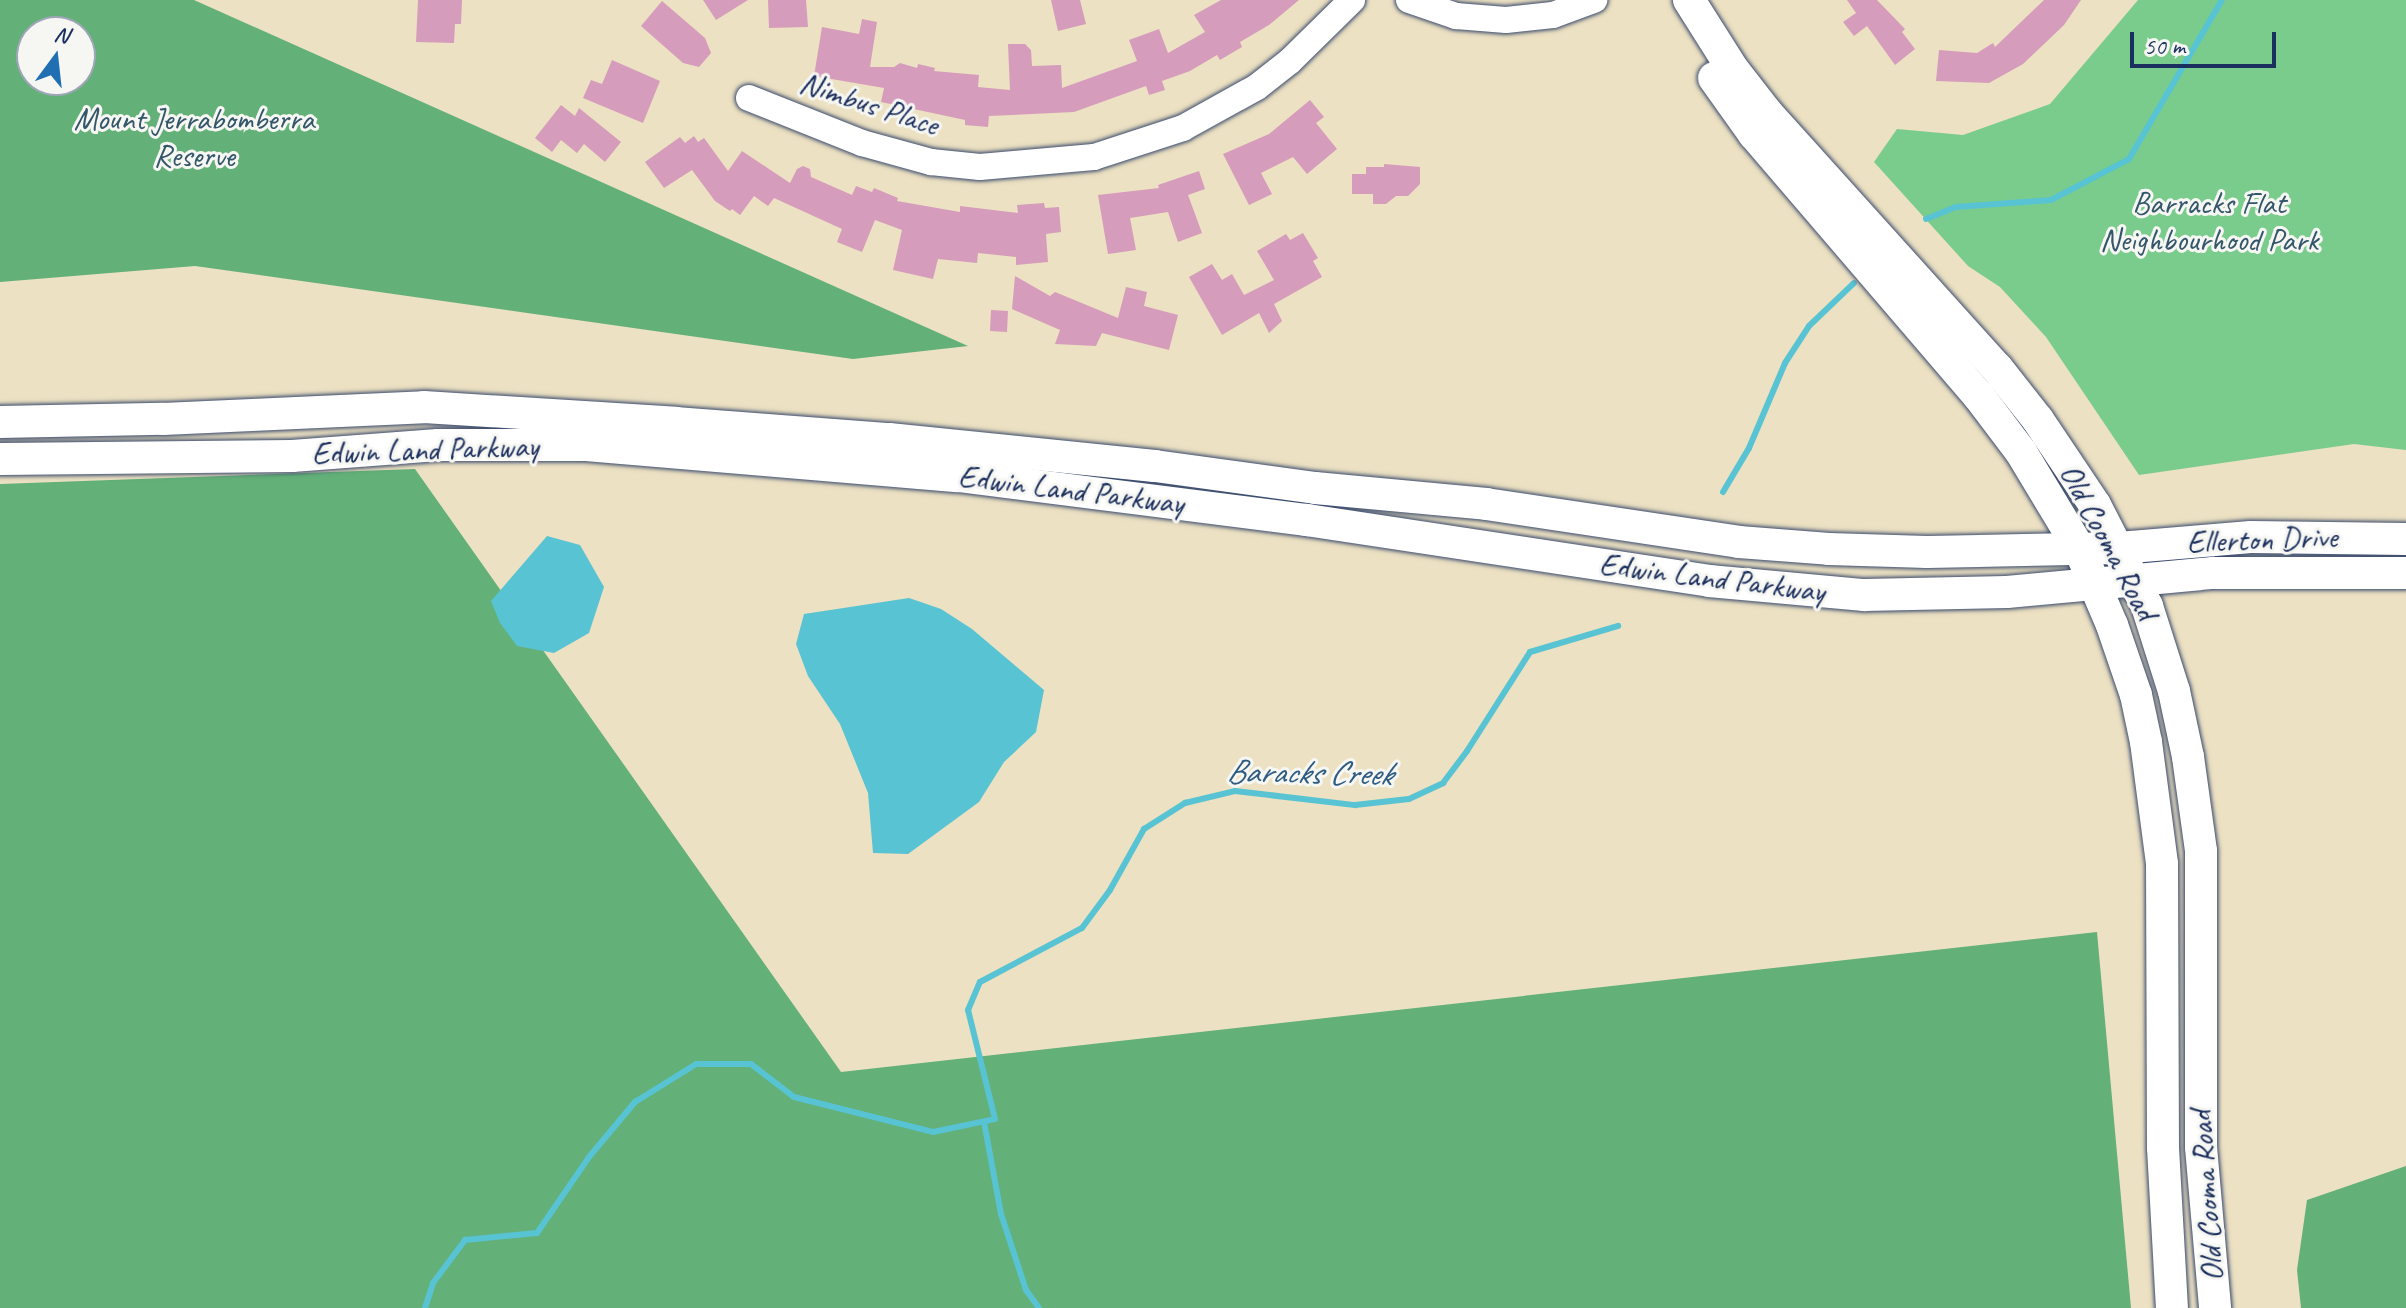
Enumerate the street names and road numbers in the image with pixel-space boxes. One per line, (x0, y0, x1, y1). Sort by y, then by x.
street label: Nimbus Place (794, 63, 944, 145)
street label: Edwin Land Parkway (311, 427, 539, 473)
street label: Edwin Land Parkway (956, 457, 1186, 523)
street label: Old Cooma Road (2051, 457, 2165, 627)
street label: Ellerton Drive (2186, 518, 2338, 562)
street label: Edwin Land Parkway (1597, 545, 1827, 611)
street label: Old Cooma Road (2182, 1109, 2232, 1283)

